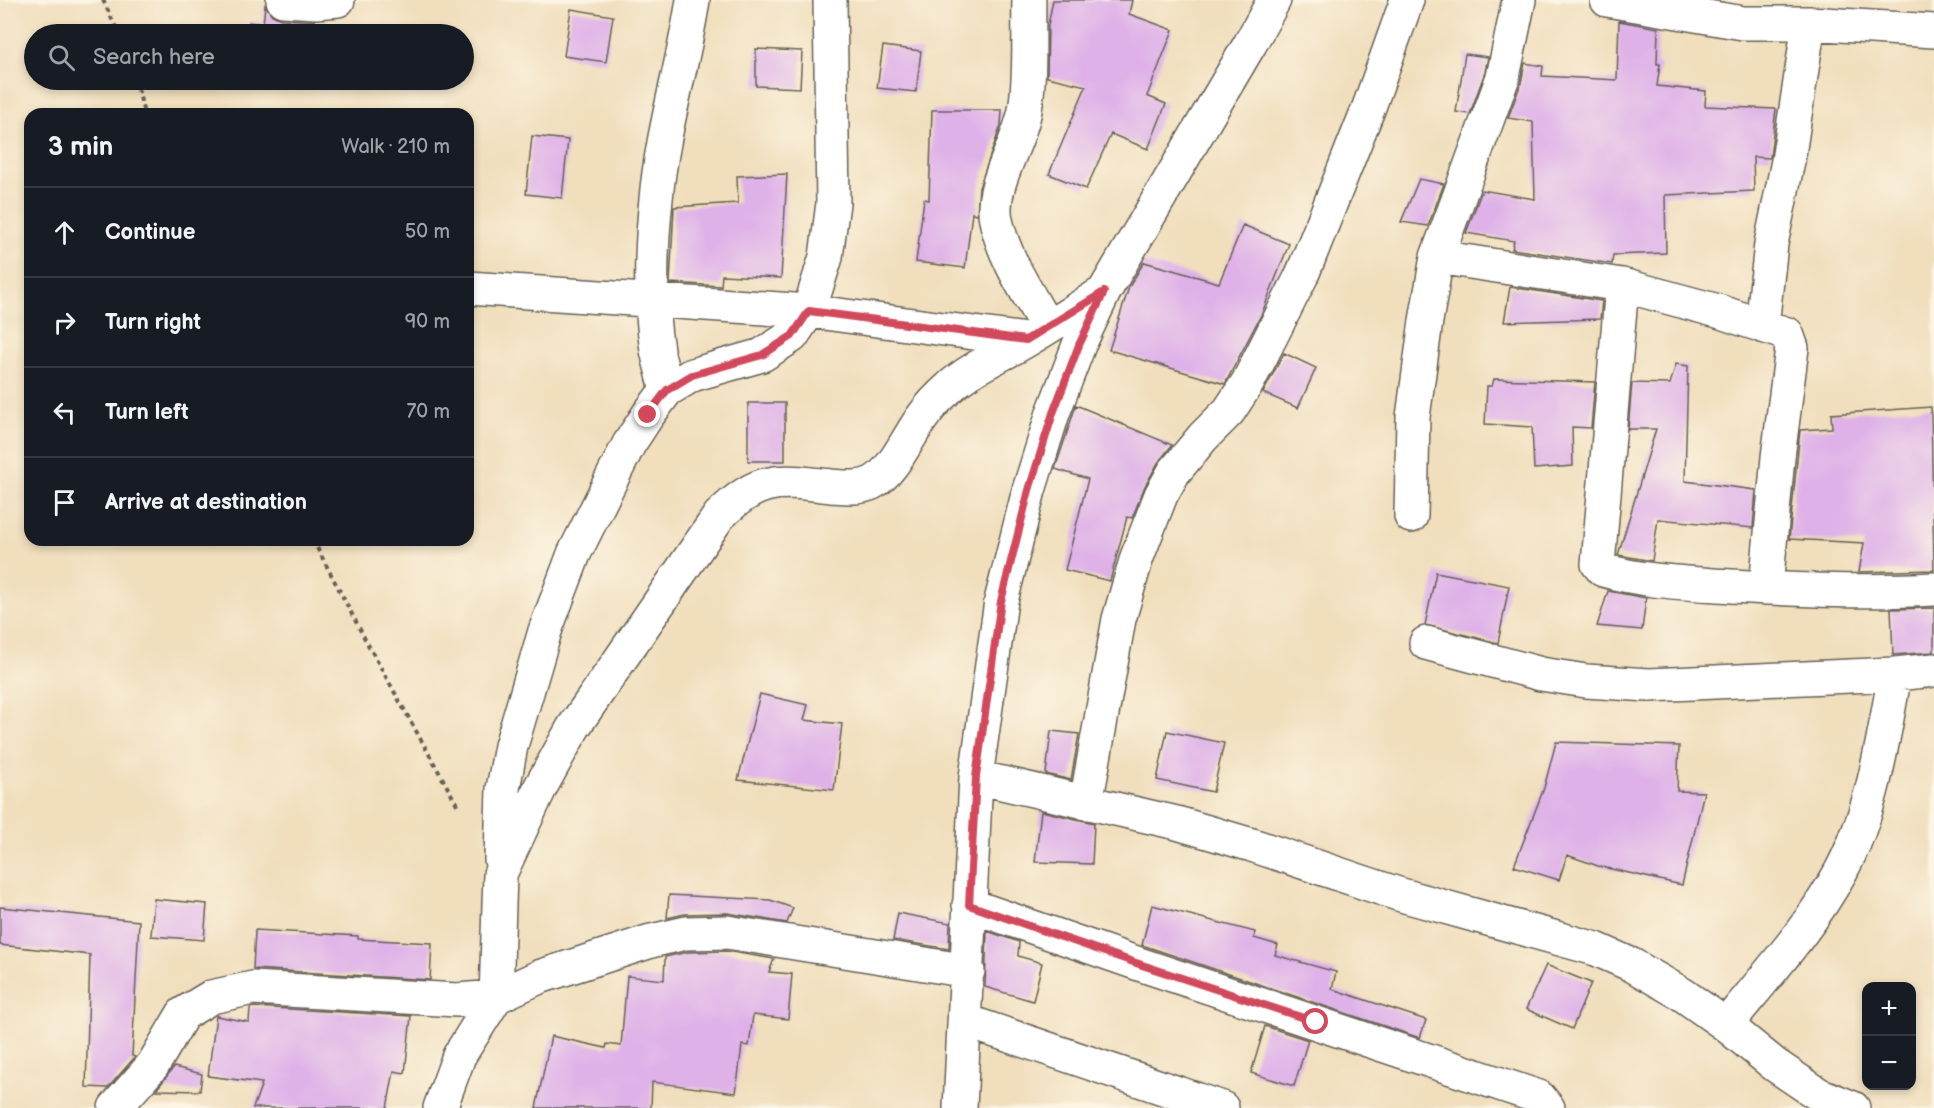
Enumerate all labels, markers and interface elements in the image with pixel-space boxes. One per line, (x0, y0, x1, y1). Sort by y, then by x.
search box (24, 24, 474, 90)
icon: search (45, 41, 78, 74)
text: Search here (93, 44, 215, 71)
text: 3 min (48, 132, 113, 163)
text: Walk · 210 m (341, 135, 450, 159)
icon: ahead (48, 216, 81, 249)
text: Continue (105, 219, 195, 246)
text: 50 m (405, 220, 450, 244)
icon: right (48, 306, 81, 339)
text: Turn right (105, 309, 201, 336)
text: 90 m (405, 310, 450, 334)
icon: left (48, 396, 81, 429)
text: Turn left (105, 399, 189, 426)
text: 70 m (406, 400, 450, 424)
route end (634, 401, 660, 427)
icon: arrive (48, 486, 81, 519)
text: Arrive at destination (105, 489, 307, 516)
map controls (1862, 982, 1916, 1090)
button: + (1862, 982, 1916, 1036)
route start (1302, 1008, 1328, 1034)
button: − (1862, 1036, 1916, 1090)

